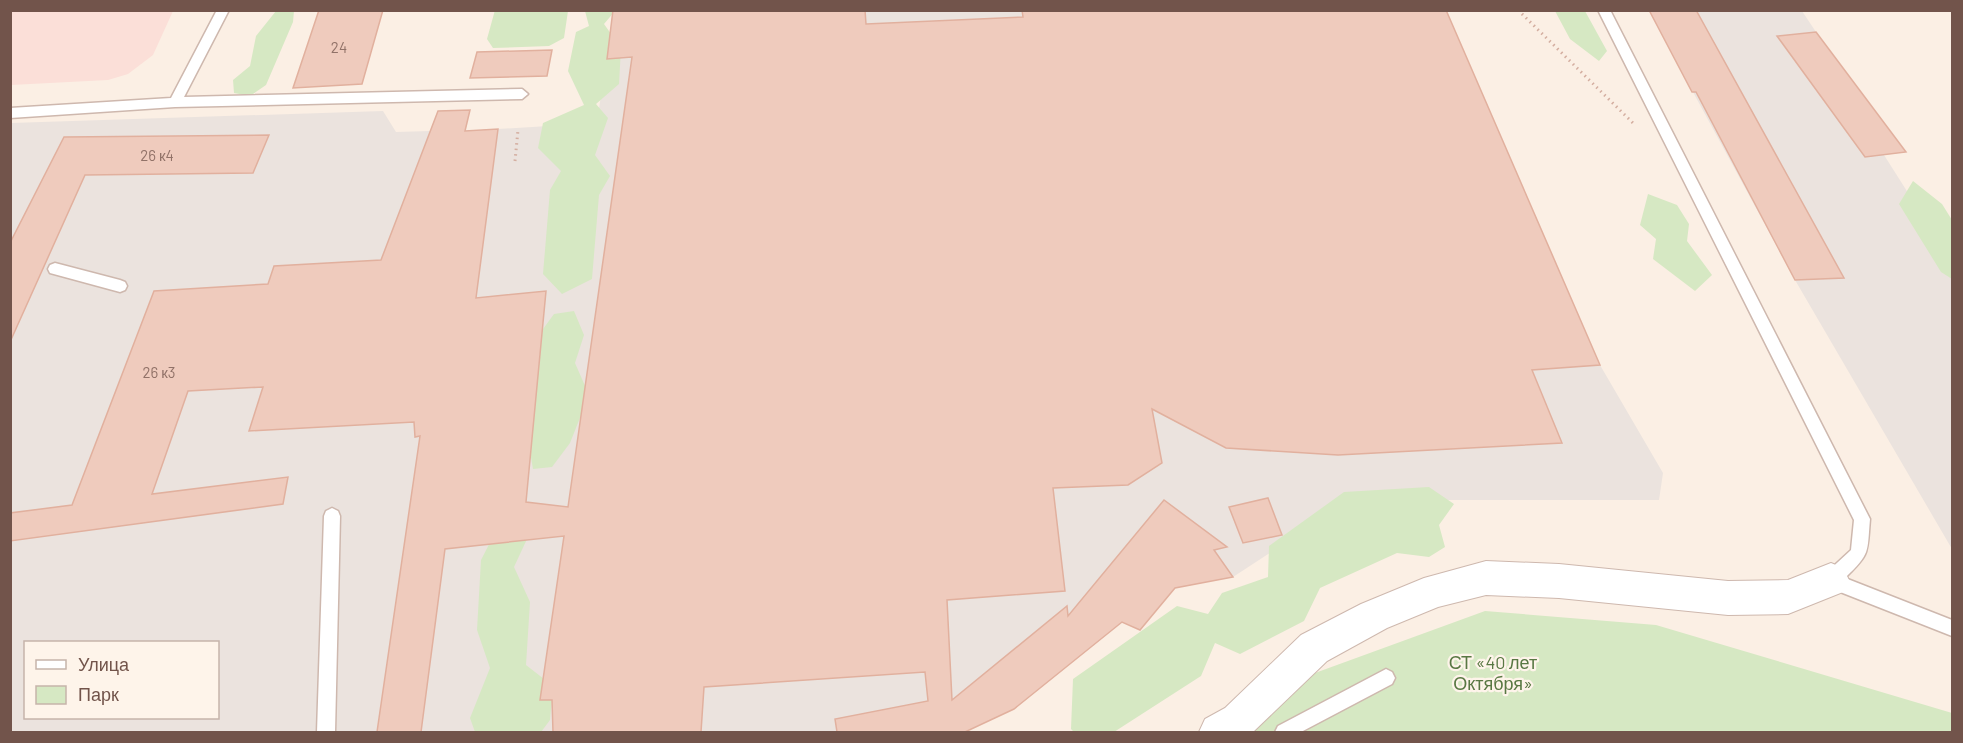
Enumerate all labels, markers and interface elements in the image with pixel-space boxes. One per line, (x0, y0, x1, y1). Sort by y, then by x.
house number: 24 (331, 38, 347, 56)
house number: 26 к4 (140, 146, 174, 164)
house number: 26 к3 (142, 363, 176, 381)
legend (24, 641, 219, 719)
park label: СТ «40 лет Октября» (1449, 651, 1537, 694)
text: Улица (78, 653, 130, 675)
text: Парк (78, 683, 119, 705)

